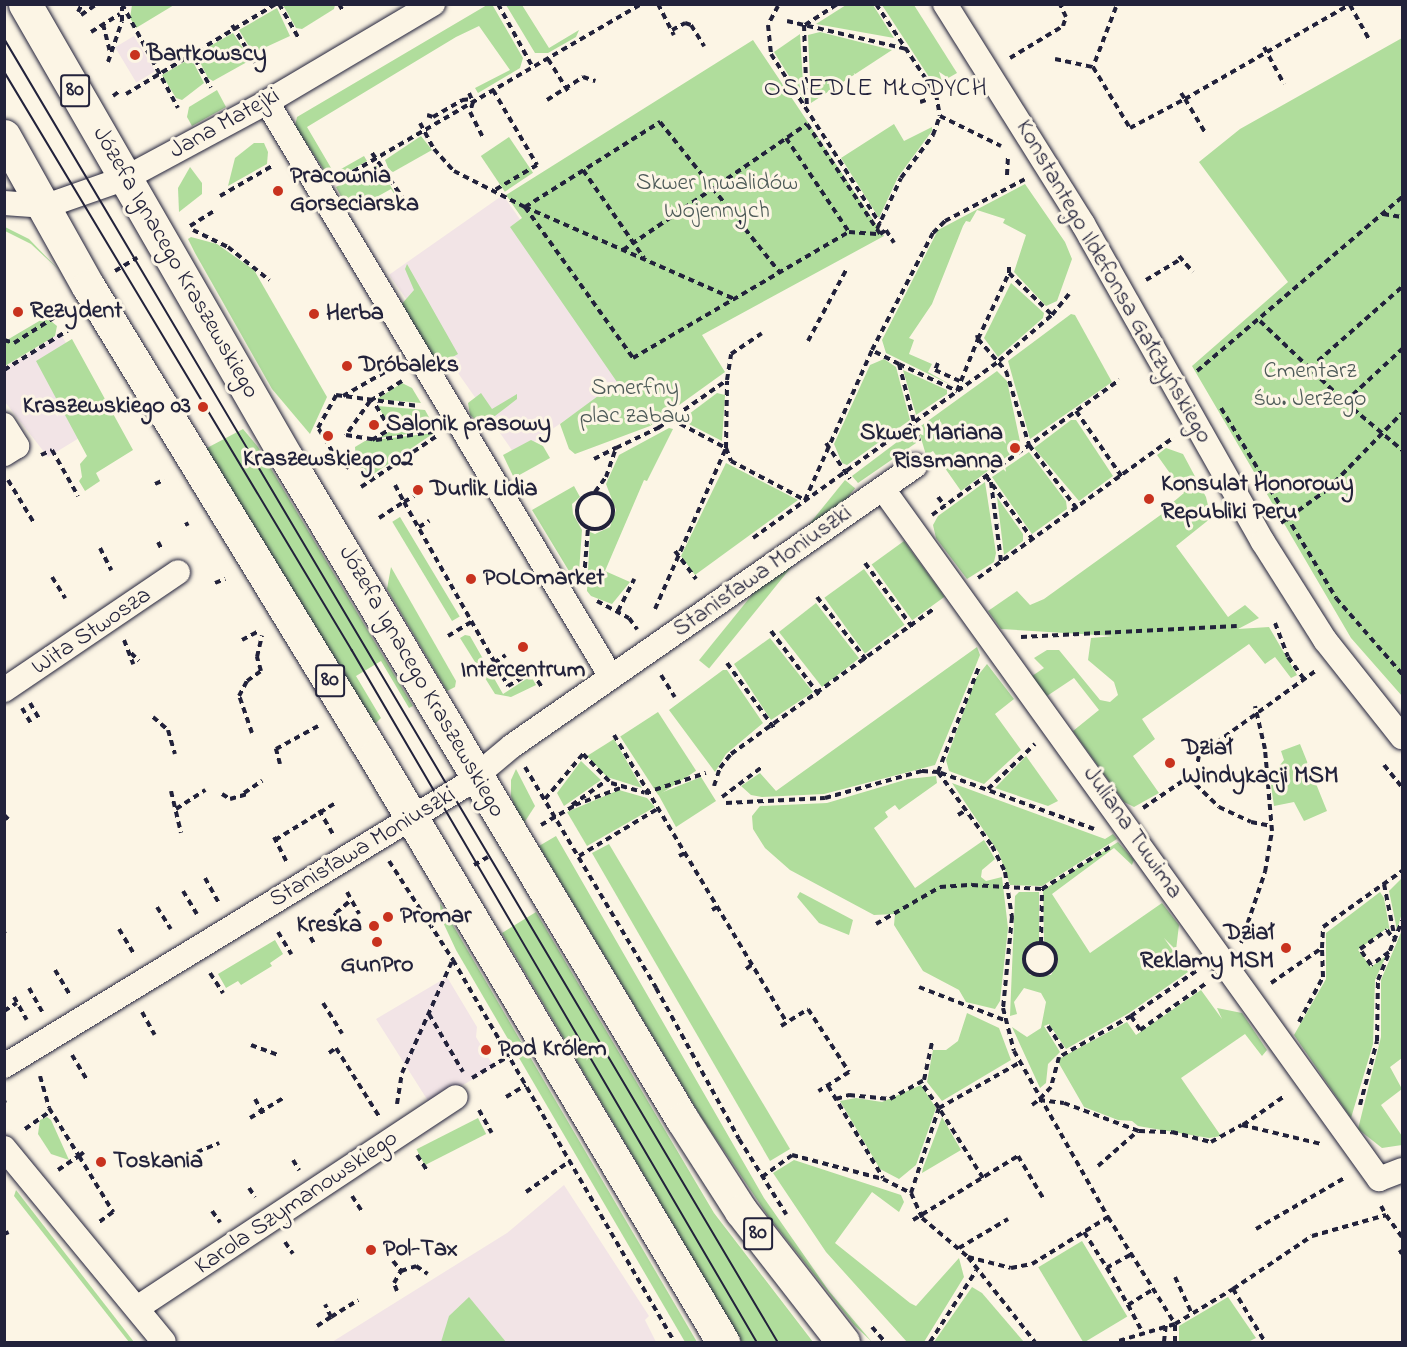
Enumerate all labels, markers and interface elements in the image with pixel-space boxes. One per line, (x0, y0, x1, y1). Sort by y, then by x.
place label: Bartkowscy (147, 41, 267, 69)
marker: Bartkowscy (128, 48, 142, 62)
road number: 80 (60, 72, 90, 110)
district label: OSIEDLE MŁODYCH (764, 74, 988, 106)
street label: Jana Matejki (165, 82, 285, 166)
street label: Konstantego Ildefonsa Gałczyńskiego (1008, 115, 1218, 449)
street label: Józefa Ignacego Kraszewskiego (85, 122, 265, 404)
place label: Pracownia Gorseciarska (290, 163, 419, 219)
park label: Skwer Inwalidów Wojennych (636, 170, 798, 226)
marker: Pracownia Gorseciarska (271, 184, 285, 198)
place label: Rezydent (30, 298, 122, 326)
place label: Herba (326, 300, 384, 328)
marker: Rezydent (11, 305, 25, 319)
marker: Herba (307, 307, 321, 321)
place label: Dróbaleks (359, 352, 459, 380)
park label: Cmentarz św. Jerzego (1254, 358, 1366, 414)
marker: Dróbaleks (340, 359, 354, 373)
park label: Smerfny plac zabaw (580, 375, 690, 431)
place label: Kraszewskiego 03 (23, 393, 191, 421)
marker: Kraszewskiego 03 (196, 400, 210, 414)
place label: Salonik prasowy (386, 411, 551, 439)
marker: Salonik prasowy (367, 418, 381, 432)
place label: Skwer Mariana Rissmanna (860, 420, 1003, 476)
marker: Kraszewskiego 02 (321, 429, 335, 443)
marker: Skwer Mariana Rissmanna (1008, 441, 1022, 455)
place label: Kraszewskiego 02 (243, 446, 413, 474)
place label: Konsulat Honorowy Republiki Peru (1161, 471, 1354, 527)
place label: Durlik Lidia (430, 476, 538, 504)
marker: Durlik Lidia (411, 483, 425, 497)
marker: Konsulat Honorowy Republiki Peru (1142, 492, 1156, 506)
street label: Stanisława Moniuszki (668, 499, 858, 645)
street label: Józefa Ignacego Kraszewskiego (331, 541, 511, 823)
place label: POLOmarket (483, 565, 604, 593)
marker: POLOmarket (464, 572, 478, 586)
street label: Wita Stwosza (27, 582, 157, 682)
marker: Intercentrum (516, 640, 530, 654)
place label: Intercentrum (461, 657, 585, 685)
road number: 80 (315, 662, 345, 700)
place label: Dział Windykacji MSM (1182, 735, 1339, 791)
marker: Dział Windykacji MSM (1163, 756, 1177, 770)
street label: Juliana Tuwima (1076, 761, 1188, 905)
street label: Stanisława Moniuszki (265, 781, 461, 915)
place label: Promar (400, 903, 471, 931)
marker: Promar (381, 910, 395, 924)
place label: Kreska (296, 912, 362, 940)
marker: Kreska (367, 919, 381, 933)
place label: Dział Reklamy MSM (1140, 920, 1274, 976)
marker: GunPro (370, 935, 384, 949)
marker: Dział Reklamy MSM (1279, 941, 1293, 955)
place label: GunPro (341, 952, 413, 980)
place label: Pod Królem (498, 1036, 607, 1064)
marker: Pod Królem (479, 1043, 493, 1057)
street label: Karola Szymanowskiego (190, 1124, 404, 1282)
place label: Toskania (113, 1148, 203, 1176)
marker: Toskania (94, 1155, 108, 1169)
road number: 80 (743, 1215, 773, 1253)
place label: Pol-Tax (383, 1236, 458, 1264)
marker: Pol-Tax (364, 1243, 378, 1257)

